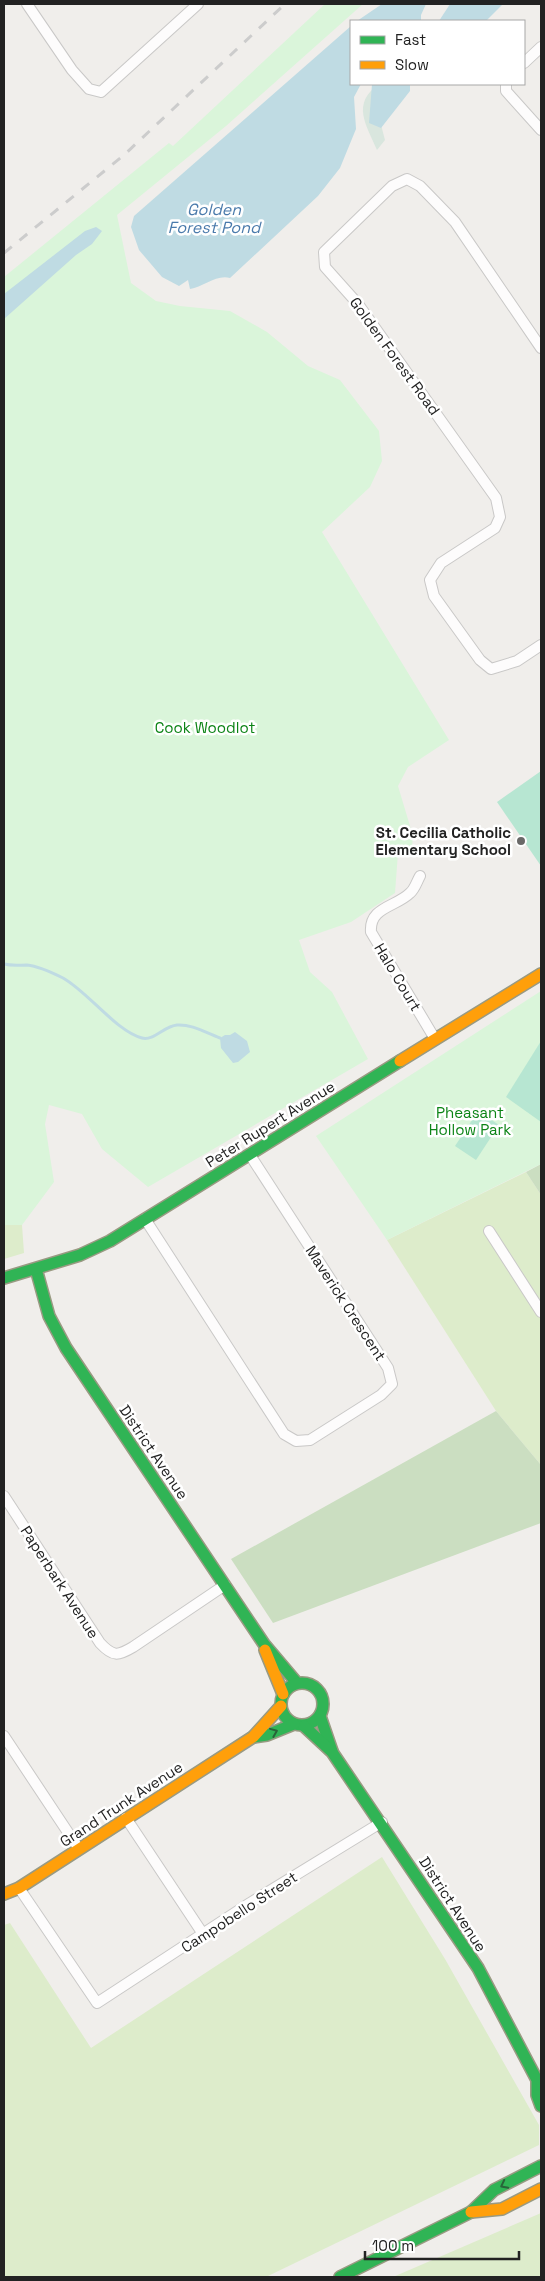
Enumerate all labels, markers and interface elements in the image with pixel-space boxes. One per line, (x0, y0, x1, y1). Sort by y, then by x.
legend (350, 20, 525, 85)
text: Fast (395, 30, 426, 49)
text: Slow (395, 55, 429, 74)
water label: Golden Forest Pond (168, 199, 262, 238)
street label: Golden Forest Road (346, 293, 444, 419)
park label: Cook Woodlot (155, 718, 255, 737)
place label: St. Cecilia Catholic Elementary School (376, 823, 511, 859)
marker: St. Cecilia Catholic Elementary School (515, 835, 527, 847)
street label: Halo Court (370, 940, 426, 1015)
street label: Peter Rupert Avenue (202, 1076, 338, 1171)
park label: Pheasant Hollow Park (429, 1103, 511, 1139)
street label: Maverick Crescent (302, 1242, 390, 1364)
street label: District Avenue (115, 1401, 193, 1503)
street label: Paperbark Avenue (17, 1522, 104, 1642)
one-way arrow (269, 1728, 278, 1739)
street label: Grand Trunk Avenue (56, 1757, 186, 1851)
street label: District Avenue (415, 1853, 491, 1955)
street label: Campobello Street (177, 1867, 301, 1957)
one-way arrow (500, 2179, 509, 2189)
scale bar (365, 2228, 519, 2260)
text: 100 m (372, 2236, 414, 2255)

